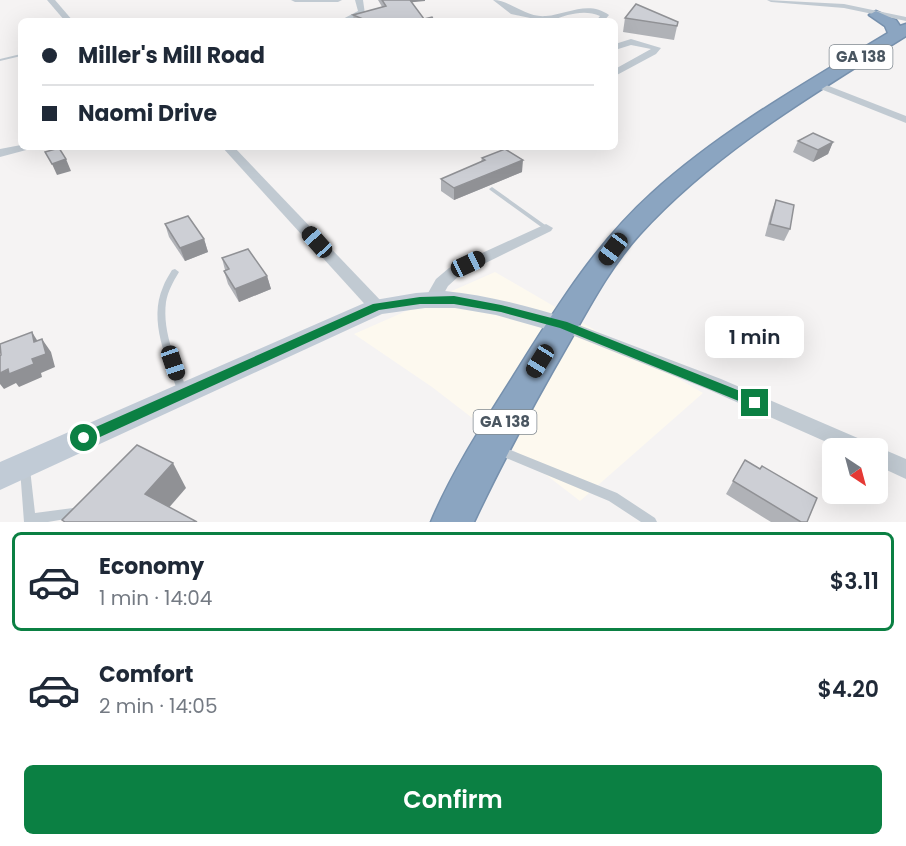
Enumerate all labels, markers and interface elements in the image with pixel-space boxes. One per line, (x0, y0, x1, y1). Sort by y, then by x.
text: Miller's Mill Road (78, 40, 265, 71)
road number: GA 138 (830, 45, 892, 69)
text: Naomi Drive (78, 98, 217, 129)
car (298, 223, 336, 261)
car (595, 229, 631, 269)
car (448, 248, 488, 280)
callout: 1 min (706, 316, 804, 358)
text: 1 min (729, 323, 780, 351)
car (523, 341, 557, 381)
car (159, 343, 187, 383)
route end (741, 389, 768, 416)
road number: GA 138 (474, 410, 536, 434)
route start (70, 424, 97, 451)
north arrow (822, 438, 888, 504)
map controls (822, 438, 888, 504)
text: Economy (99, 551, 204, 582)
icon: car (27, 555, 81, 609)
text: $3.11 (830, 566, 879, 597)
text: 1 min · 14:04 (99, 584, 212, 612)
text: Comfort (99, 659, 193, 690)
icon: car (27, 663, 81, 717)
text: $4.20 (818, 674, 879, 705)
text: 2 min · 14:05 (99, 692, 217, 720)
button: Confirm (24, 765, 882, 834)

